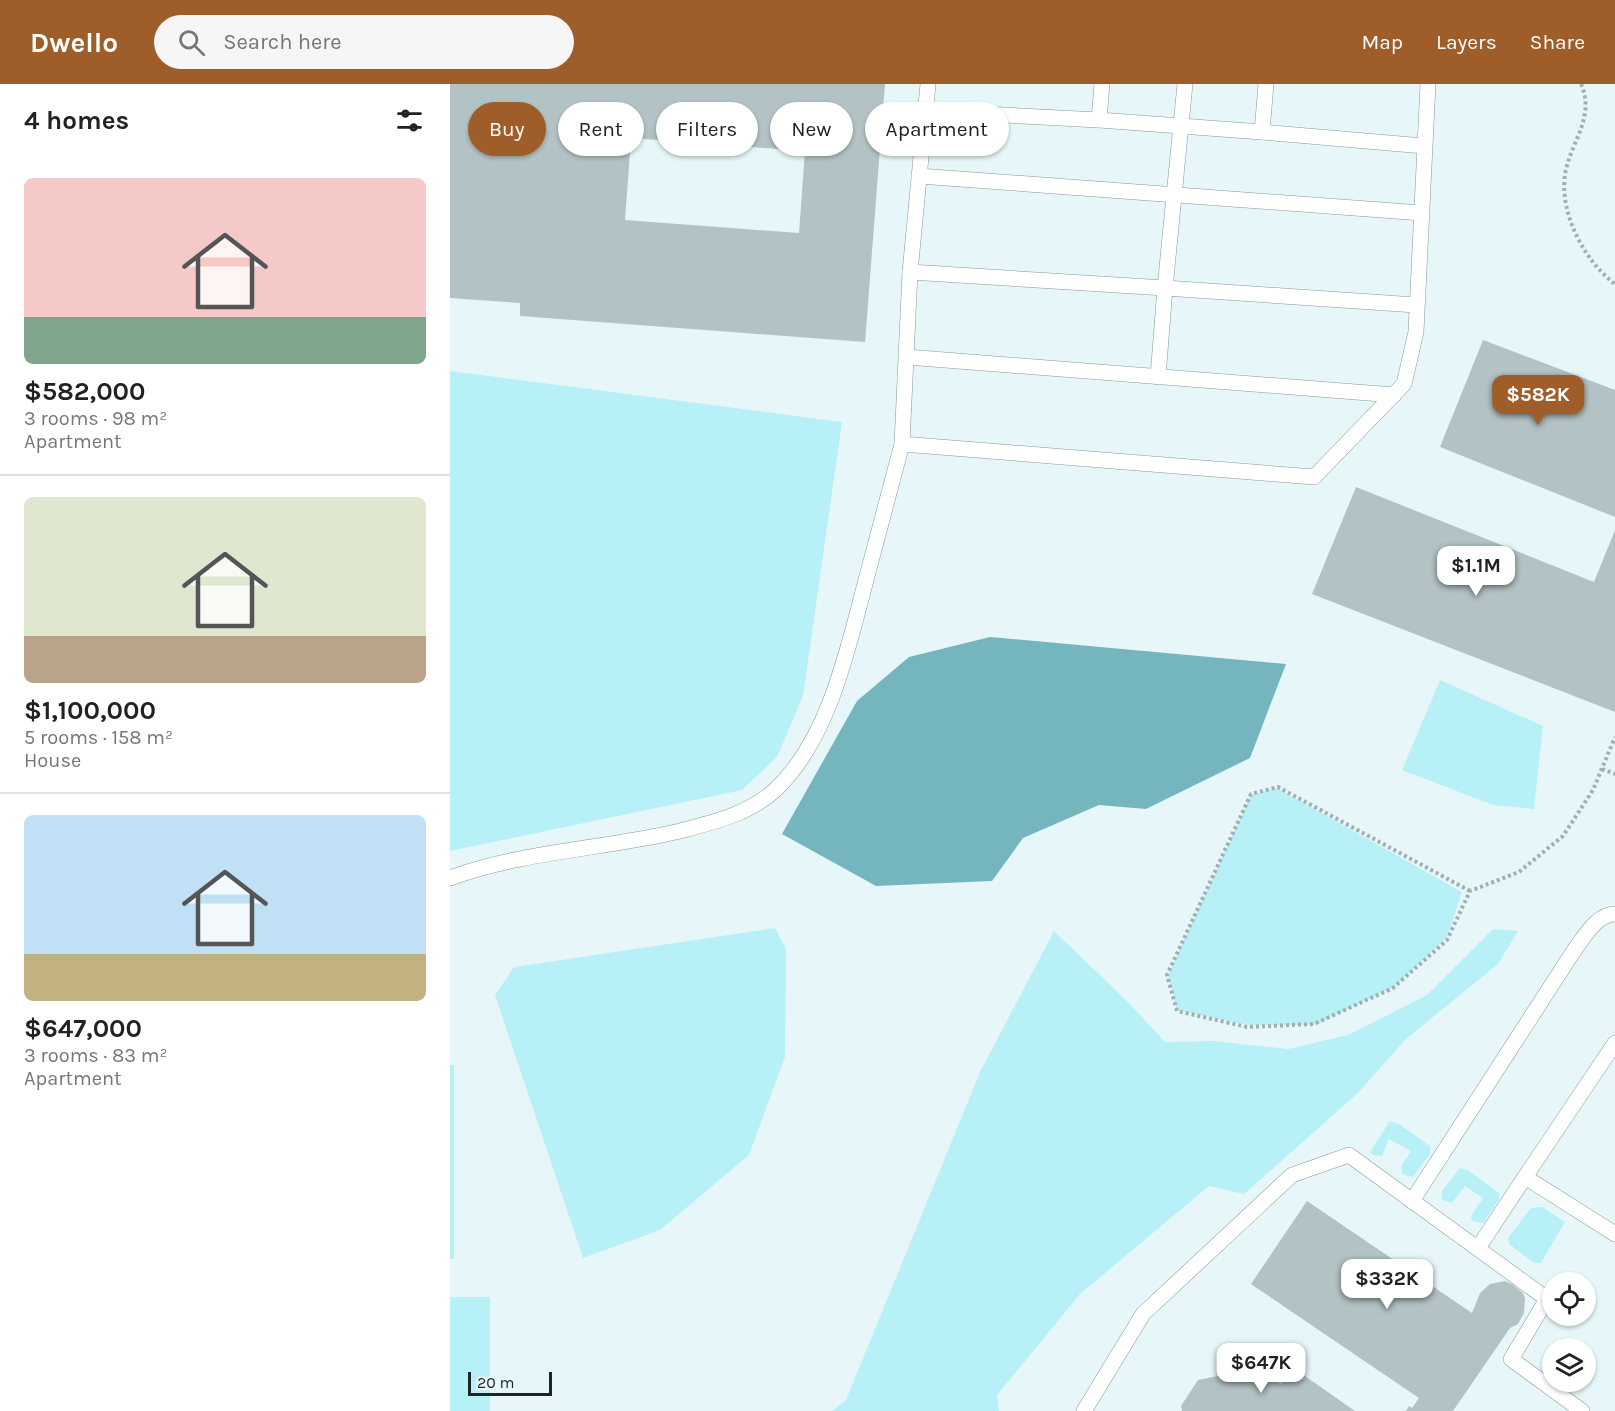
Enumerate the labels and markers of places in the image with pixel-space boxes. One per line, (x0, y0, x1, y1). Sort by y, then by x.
pin: $582K (1496, 375, 1580, 426)
pin: $1.1M (1434, 546, 1518, 597)
pin: $332K (1345, 1259, 1429, 1310)
pin: $647K (1219, 1343, 1303, 1394)

